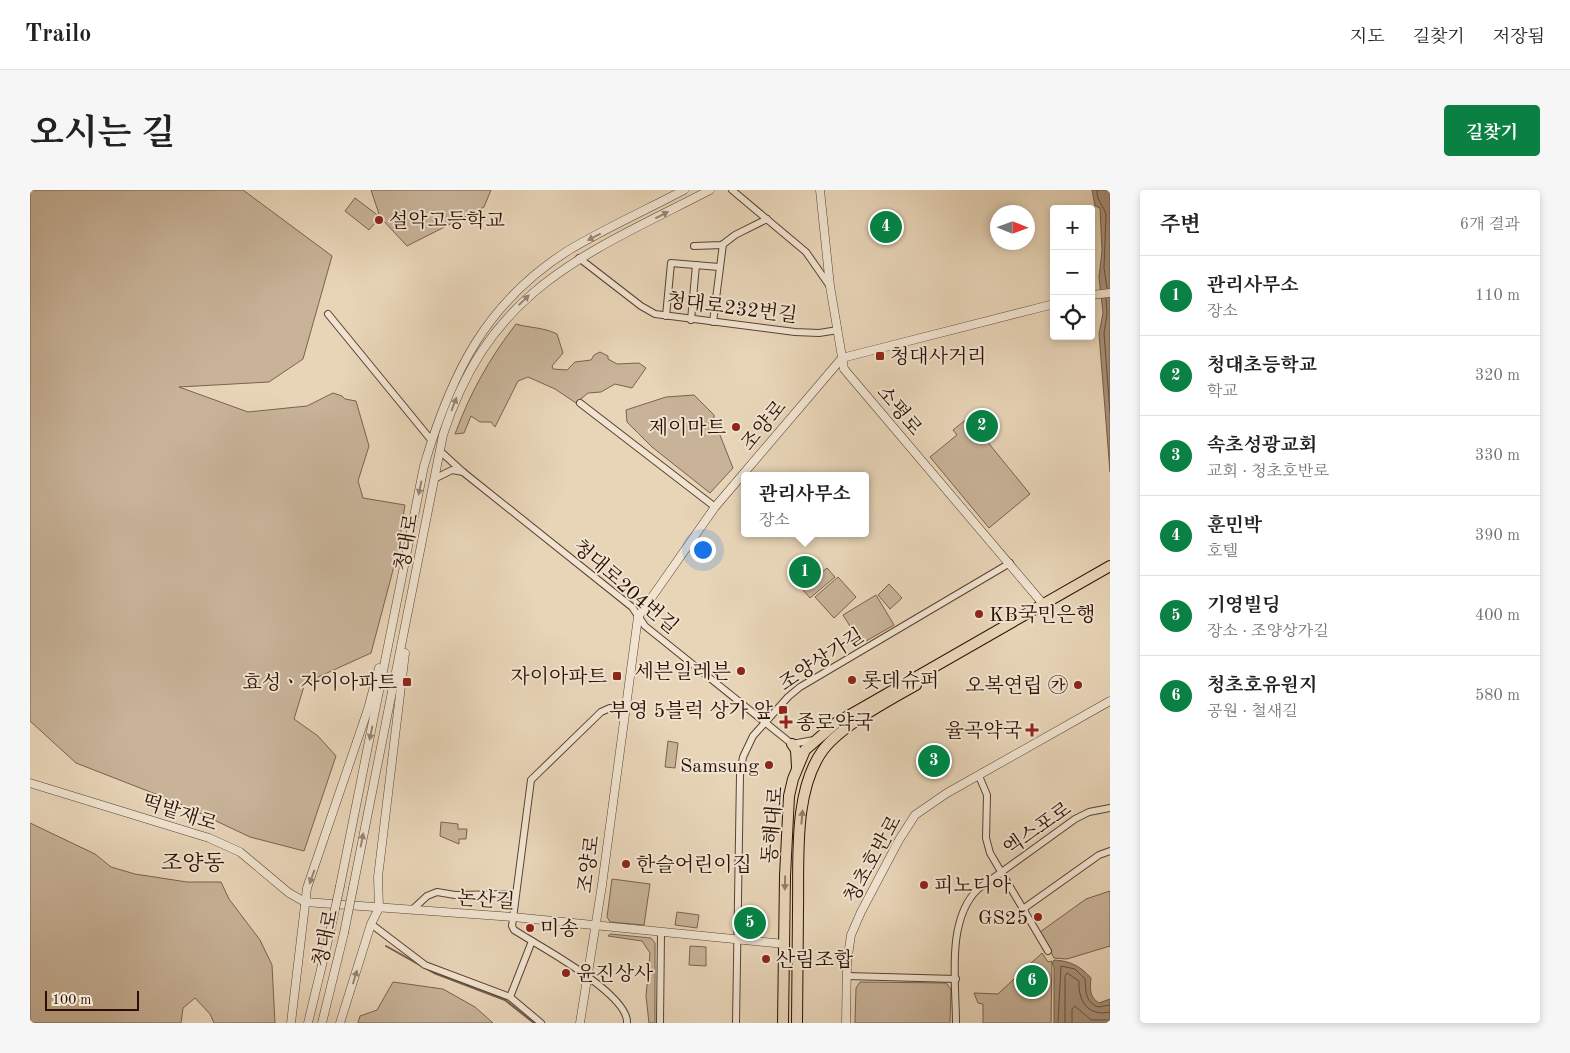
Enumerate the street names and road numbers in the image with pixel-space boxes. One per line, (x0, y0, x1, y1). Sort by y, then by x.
street label: 청대로232번길 (665, 289, 798, 327)
street label: 소평로 (872, 381, 926, 440)
street label: 조양로 (737, 396, 791, 455)
street label: 청대로 (391, 512, 423, 573)
street label: 청대로204번길 (569, 535, 682, 638)
street label: 조양상가길 (775, 624, 868, 695)
street label: 동해대로 (759, 786, 787, 865)
street label: 떡밭재로 (140, 791, 220, 835)
street label: 엑스포로 (1000, 798, 1076, 860)
street label: 청초호반로 (840, 812, 906, 907)
street label: 조양로 (574, 834, 604, 894)
street label: 논산길 (456, 887, 516, 913)
street label: 청대로 (309, 908, 343, 969)

